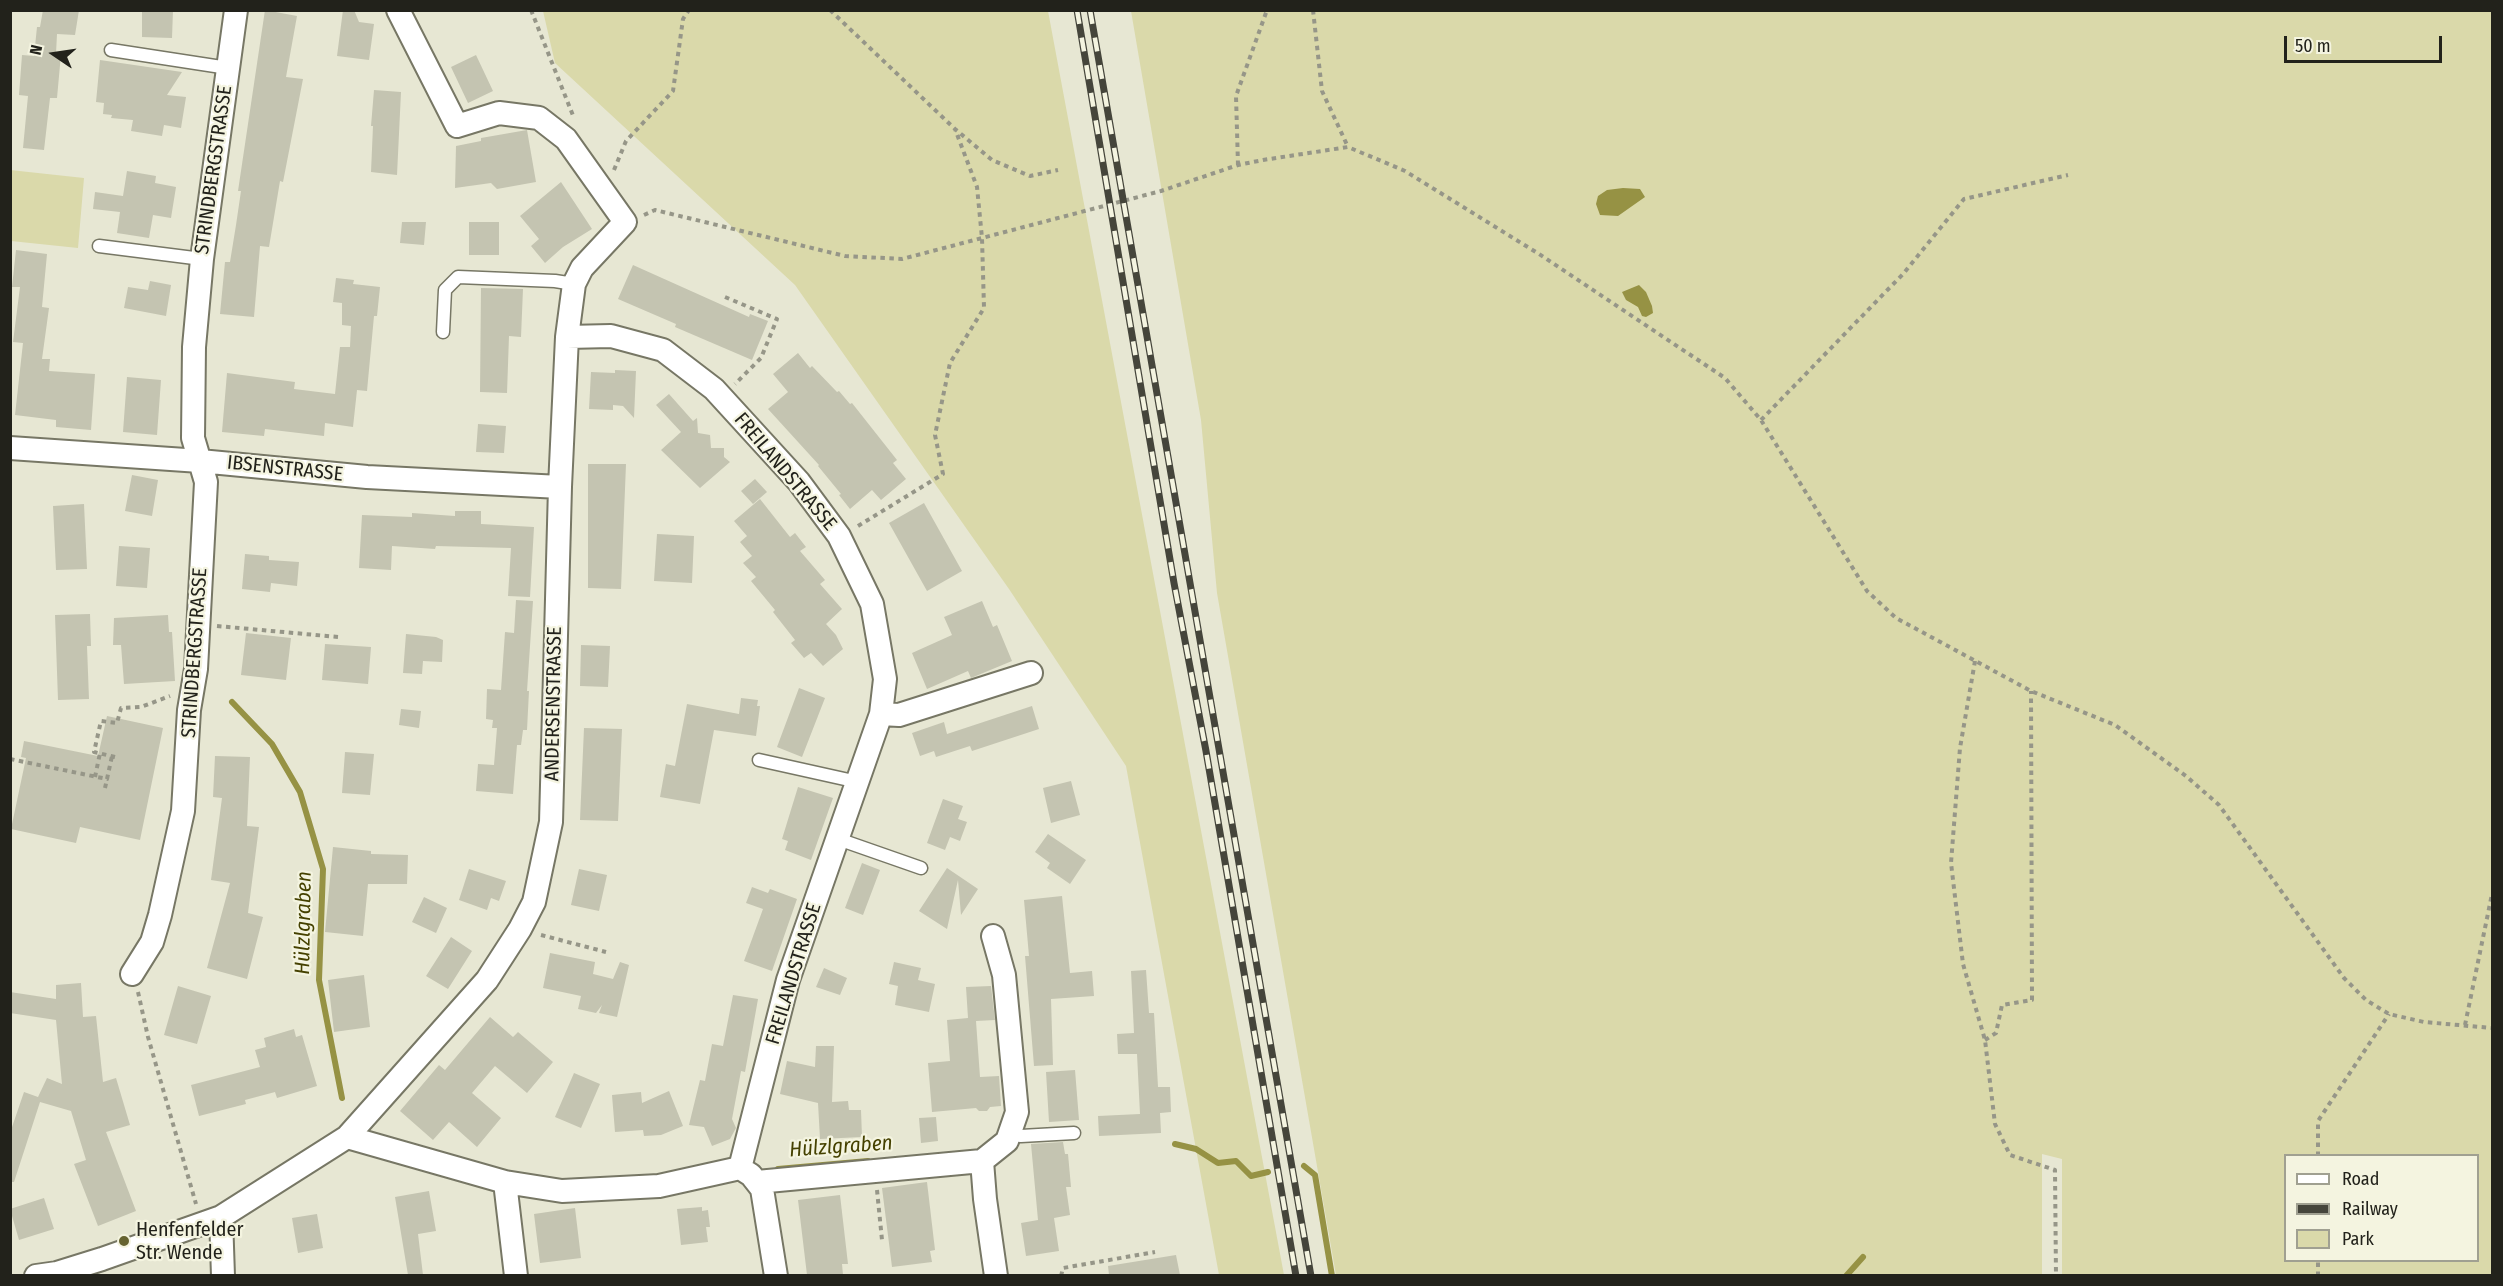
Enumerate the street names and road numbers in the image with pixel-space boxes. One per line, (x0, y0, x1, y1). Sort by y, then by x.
street label: STRINDBERGSTRASSE (190, 84, 238, 256)
street label: FREILANDSTRASSE (729, 408, 841, 536)
street label: IBSENSTRASSE (226, 451, 344, 487)
street label: STRINDBERGSTRASSE (177, 567, 213, 739)
street label: ANDERSENSTRASSE (541, 626, 567, 782)
street label: FREILANDSTRASSE (761, 900, 827, 1048)

